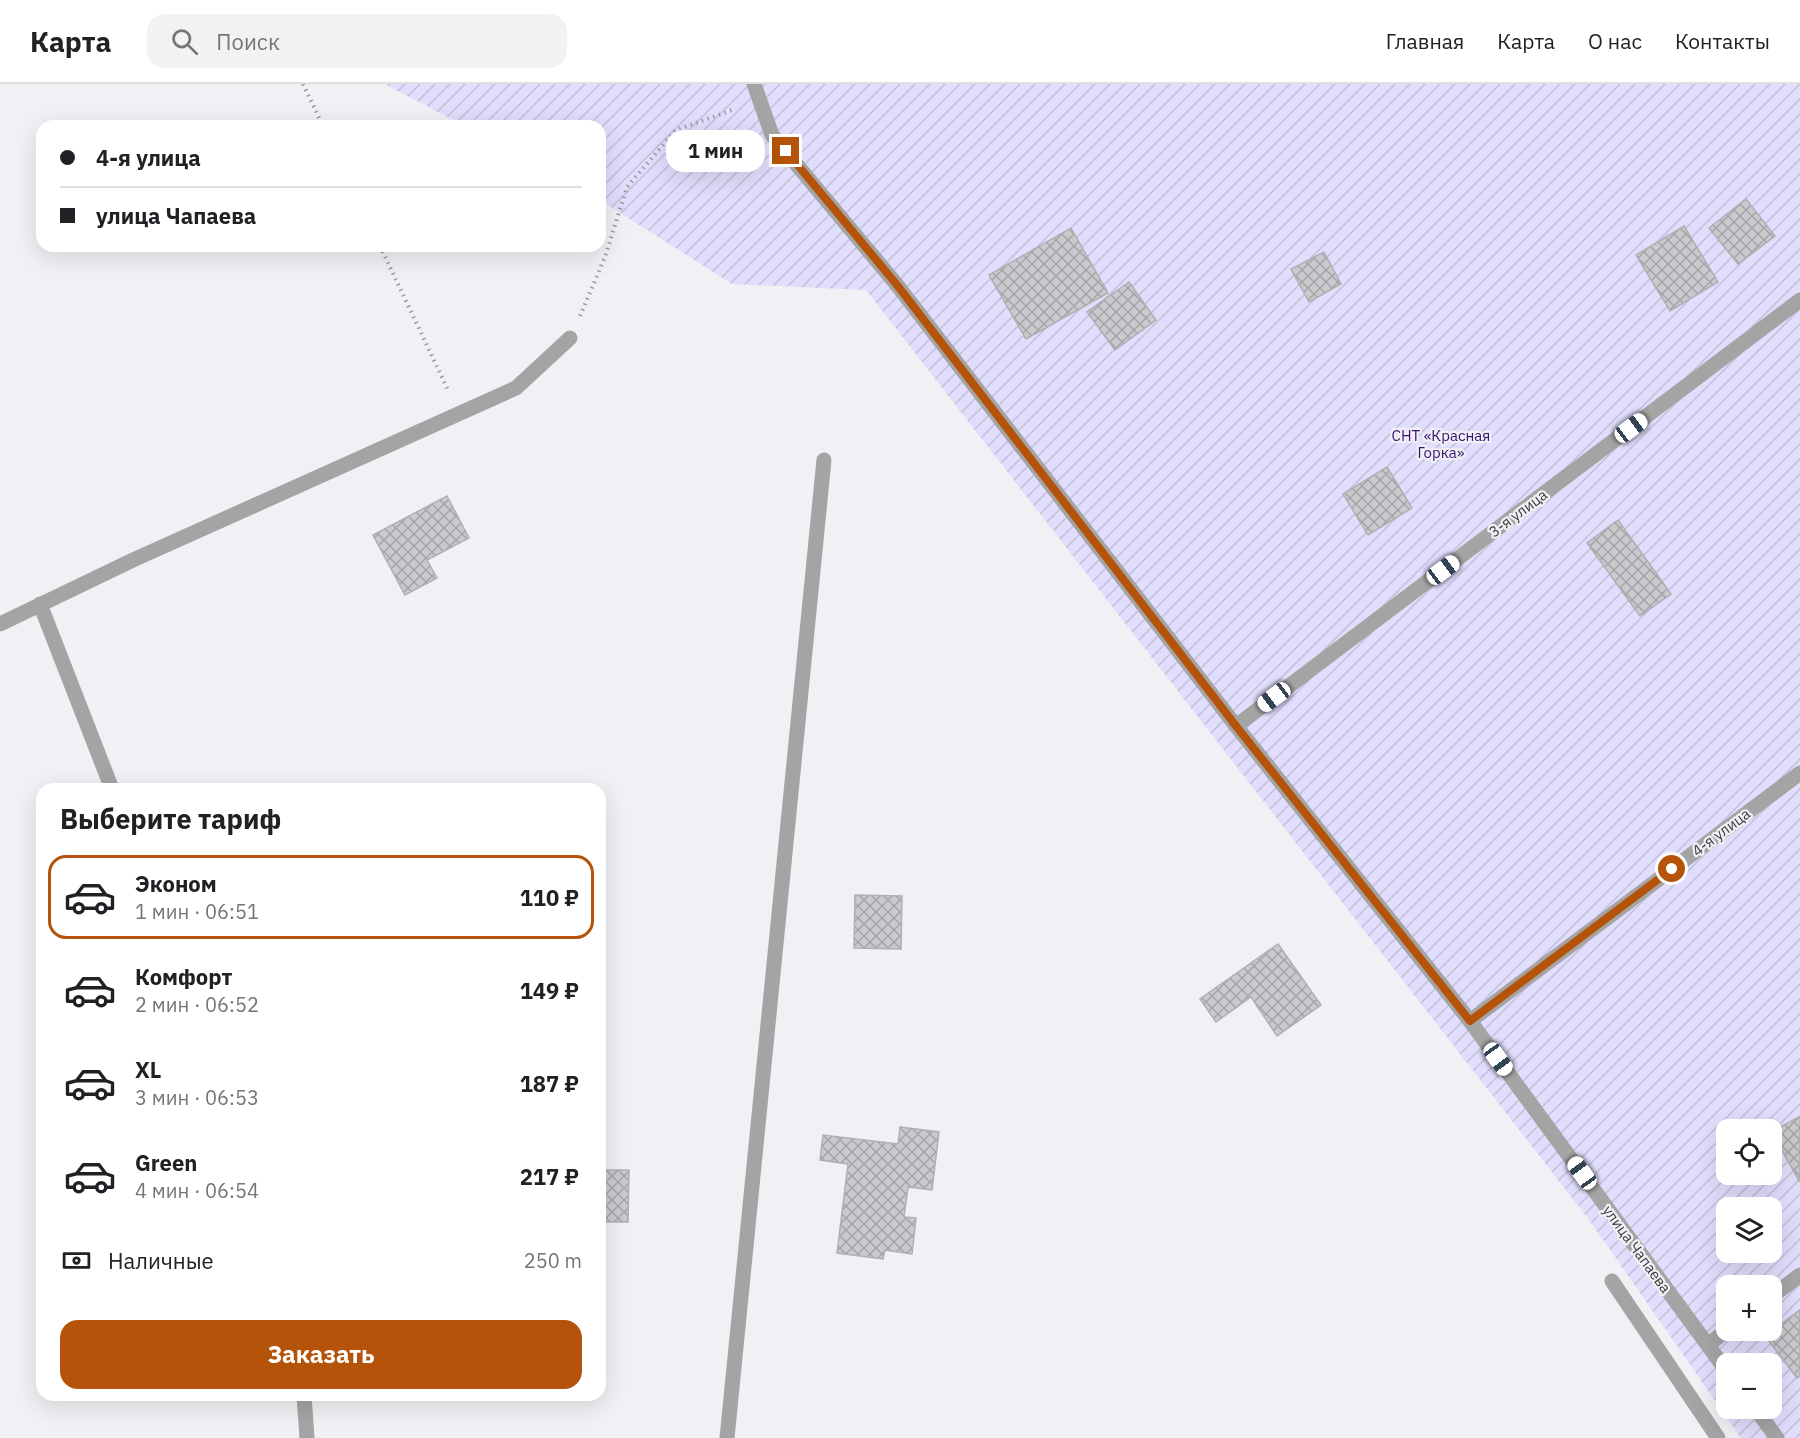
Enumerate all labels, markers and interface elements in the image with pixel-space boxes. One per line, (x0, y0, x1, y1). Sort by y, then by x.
search box (147, 14, 567, 68)
text: Карта (30, 23, 111, 60)
icon: search (168, 25, 201, 58)
text: Поиск (216, 27, 280, 56)
text: Главная (1386, 27, 1464, 55)
text: Карта (1497, 27, 1555, 55)
text: О нас (1588, 27, 1642, 55)
text: Контакты (1675, 27, 1770, 55)
callout: 1 мин (666, 130, 765, 172)
text: 1 мин (688, 137, 743, 164)
route end (772, 137, 799, 164)
text: 4-я улица (96, 143, 201, 172)
text: улица Чапаева (96, 201, 256, 230)
car (1611, 410, 1651, 446)
park label: СНТ «Красная Горка» (1392, 426, 1490, 462)
street label: 3-я улица (1485, 485, 1551, 541)
car (1423, 552, 1463, 588)
car (1254, 679, 1294, 715)
text: Выберите тариф (60, 801, 281, 836)
street label: 4-я улица (1688, 804, 1754, 860)
route start (1658, 855, 1685, 882)
text: Эконом (135, 869, 217, 898)
icon: car (63, 870, 117, 924)
text: 110 ₽ (520, 883, 579, 912)
text: 1 мин · 06:51 (135, 898, 259, 925)
text: Комфорт (135, 962, 232, 991)
icon: car (63, 963, 117, 1017)
text: 149 ₽ (520, 976, 579, 1005)
text: 2 мин · 06:52 (135, 991, 259, 1018)
car (1480, 1039, 1516, 1079)
text: XL (135, 1055, 161, 1084)
icon: car (63, 1056, 117, 1110)
text: 187 ₽ (520, 1069, 579, 1098)
text: 3 мин · 06:53 (135, 1084, 259, 1111)
map controls (1716, 1119, 1782, 1419)
button: locate (1716, 1119, 1782, 1185)
text: Green (135, 1148, 197, 1177)
icon: car (63, 1149, 117, 1203)
car (1564, 1153, 1600, 1193)
text: 217 ₽ (520, 1162, 579, 1191)
text: 4 мин · 06:54 (135, 1177, 259, 1204)
button: layers (1716, 1197, 1782, 1263)
street label: улица Чапаева (1599, 1201, 1675, 1297)
icon: cash (60, 1244, 93, 1277)
text: Наличные (108, 1246, 214, 1275)
text: 250 m (524, 1247, 582, 1274)
button: + (1716, 1275, 1782, 1341)
button: Заказать (60, 1320, 582, 1389)
button: − (1716, 1353, 1782, 1419)

